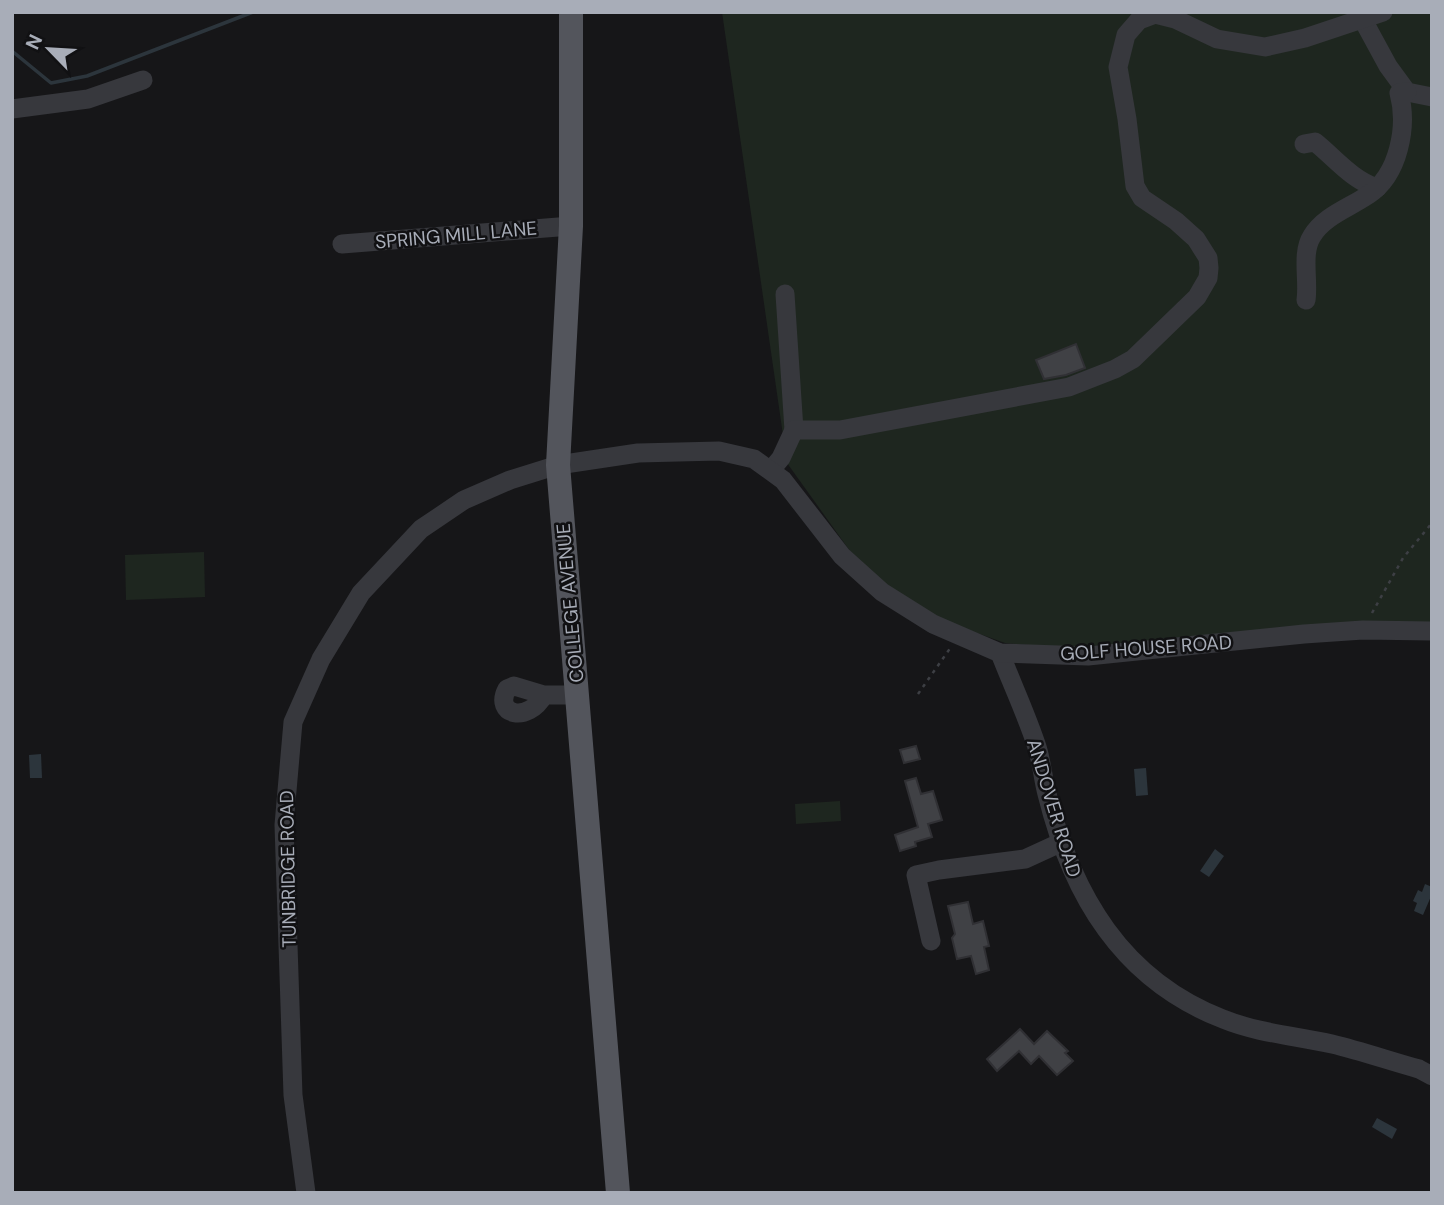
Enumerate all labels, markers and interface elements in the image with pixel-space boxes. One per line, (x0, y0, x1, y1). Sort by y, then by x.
north arrow (14, 14, 84, 84)
text: N (20, 30, 48, 54)
street label: SPRING MILL LANE (374, 215, 538, 255)
street label: COLLEGE AVENUE (551, 522, 589, 684)
street label: GOLF HOUSE ROAD (1059, 630, 1233, 666)
street label: ANDOVER ROAD (1021, 736, 1087, 880)
street label: TUNBRIDGE ROAD (274, 790, 302, 948)

